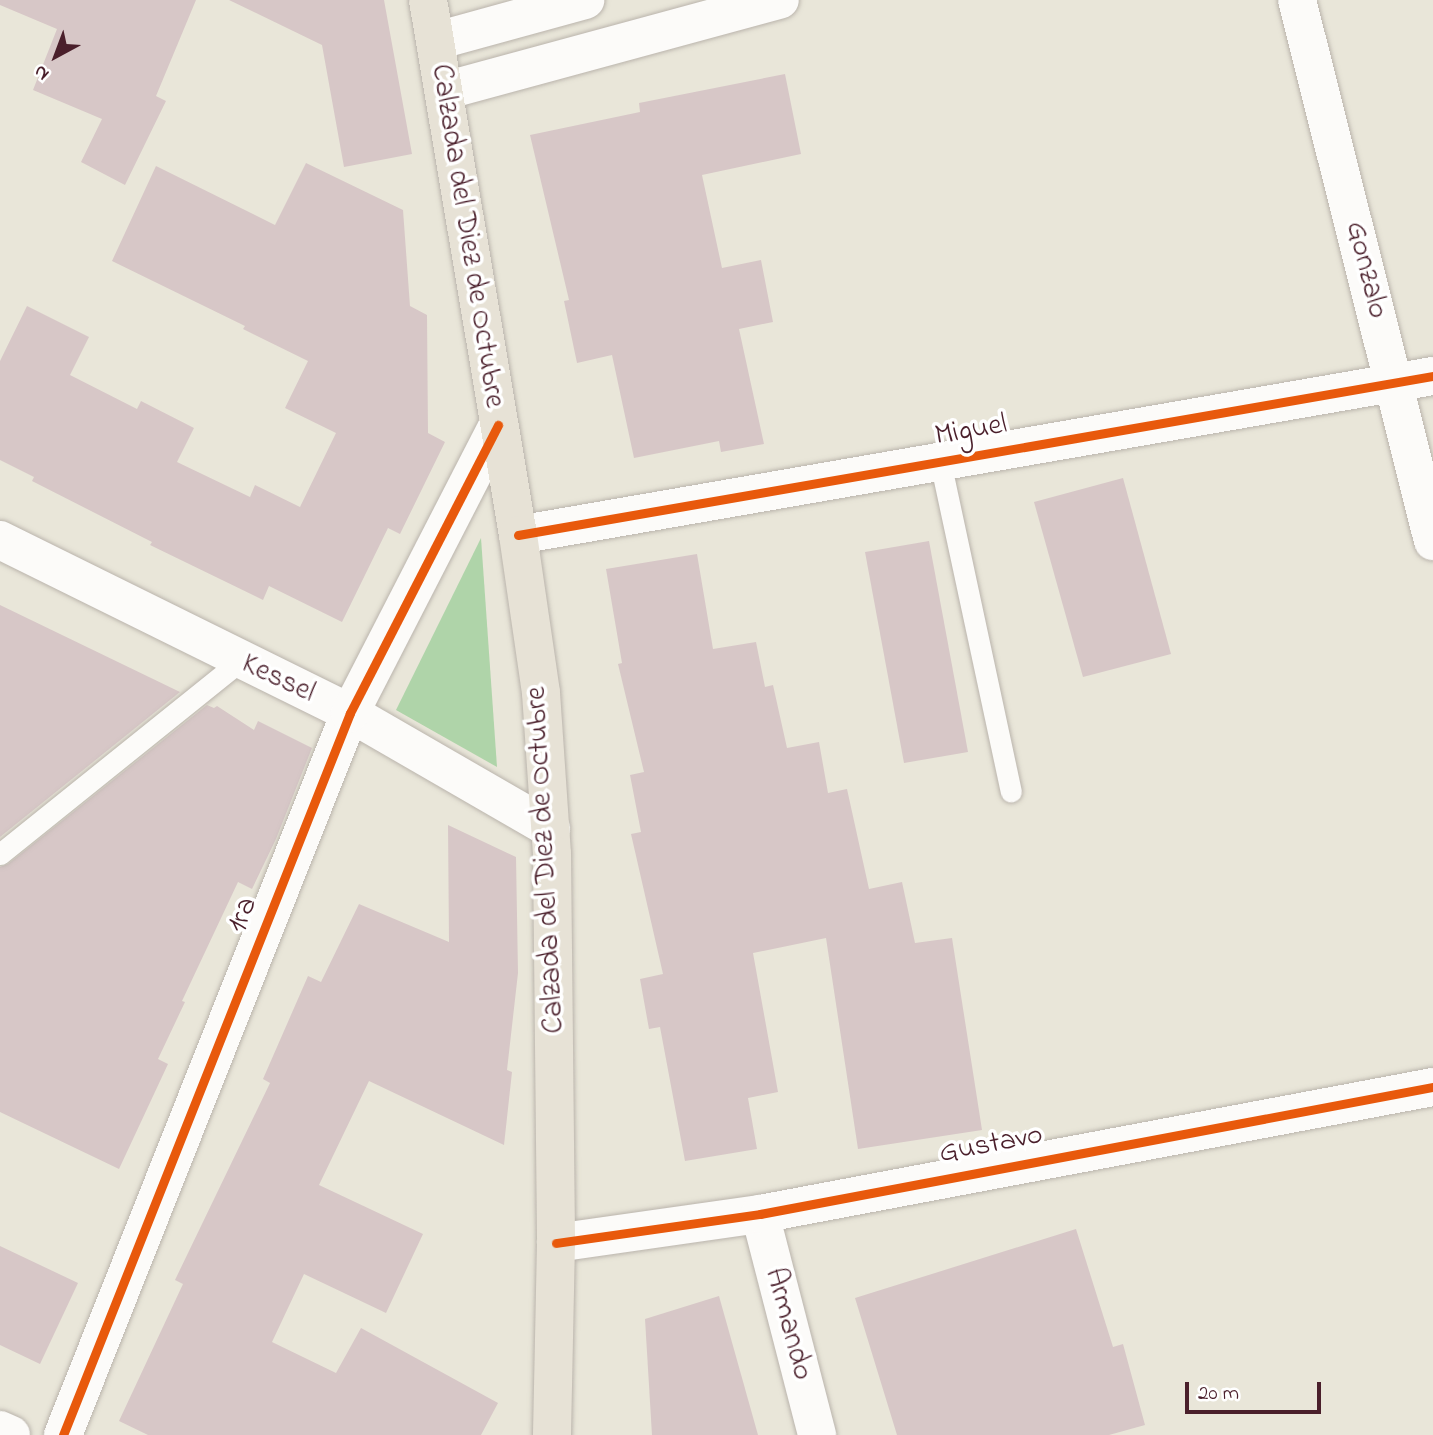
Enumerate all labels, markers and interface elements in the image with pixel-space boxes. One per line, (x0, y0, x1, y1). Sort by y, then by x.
north arrow (21, 21, 91, 91)
text: N (28, 58, 56, 87)
street label: Calzada del Diez de Octubre (422, 62, 512, 410)
street label: Gonzalo (1337, 218, 1395, 322)
street label: Miguel (932, 407, 1010, 455)
street label: Kessel (235, 646, 321, 712)
street label: Calzada del Diez de Octubre (519, 686, 573, 1034)
street label: 1ra (220, 892, 266, 938)
street label: Gustavo (936, 1117, 1046, 1173)
street label: Armando (756, 1264, 820, 1384)
scale bar (1188, 1368, 1324, 1412)
text: 20 m (1198, 1379, 1239, 1409)

